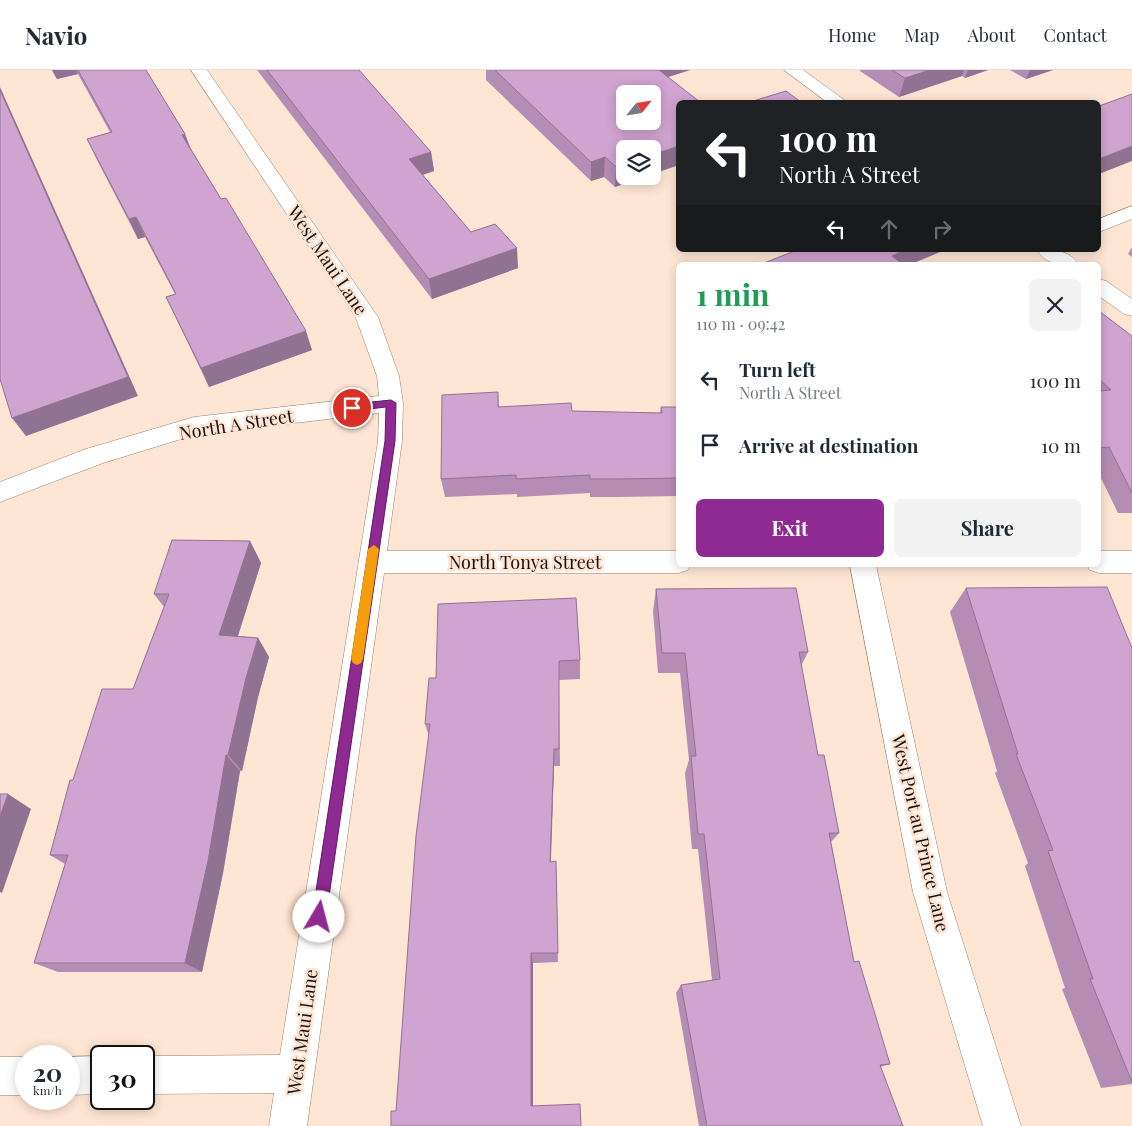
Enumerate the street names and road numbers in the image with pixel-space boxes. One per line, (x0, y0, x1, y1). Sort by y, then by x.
street label: West Maui Lane (282, 200, 373, 319)
street label: North A Street (177, 403, 295, 445)
street label: North Tonya Street (449, 550, 602, 574)
street label: West Port au Prince Lane (886, 731, 955, 934)
street label: West Maui Lane (281, 967, 323, 1098)

